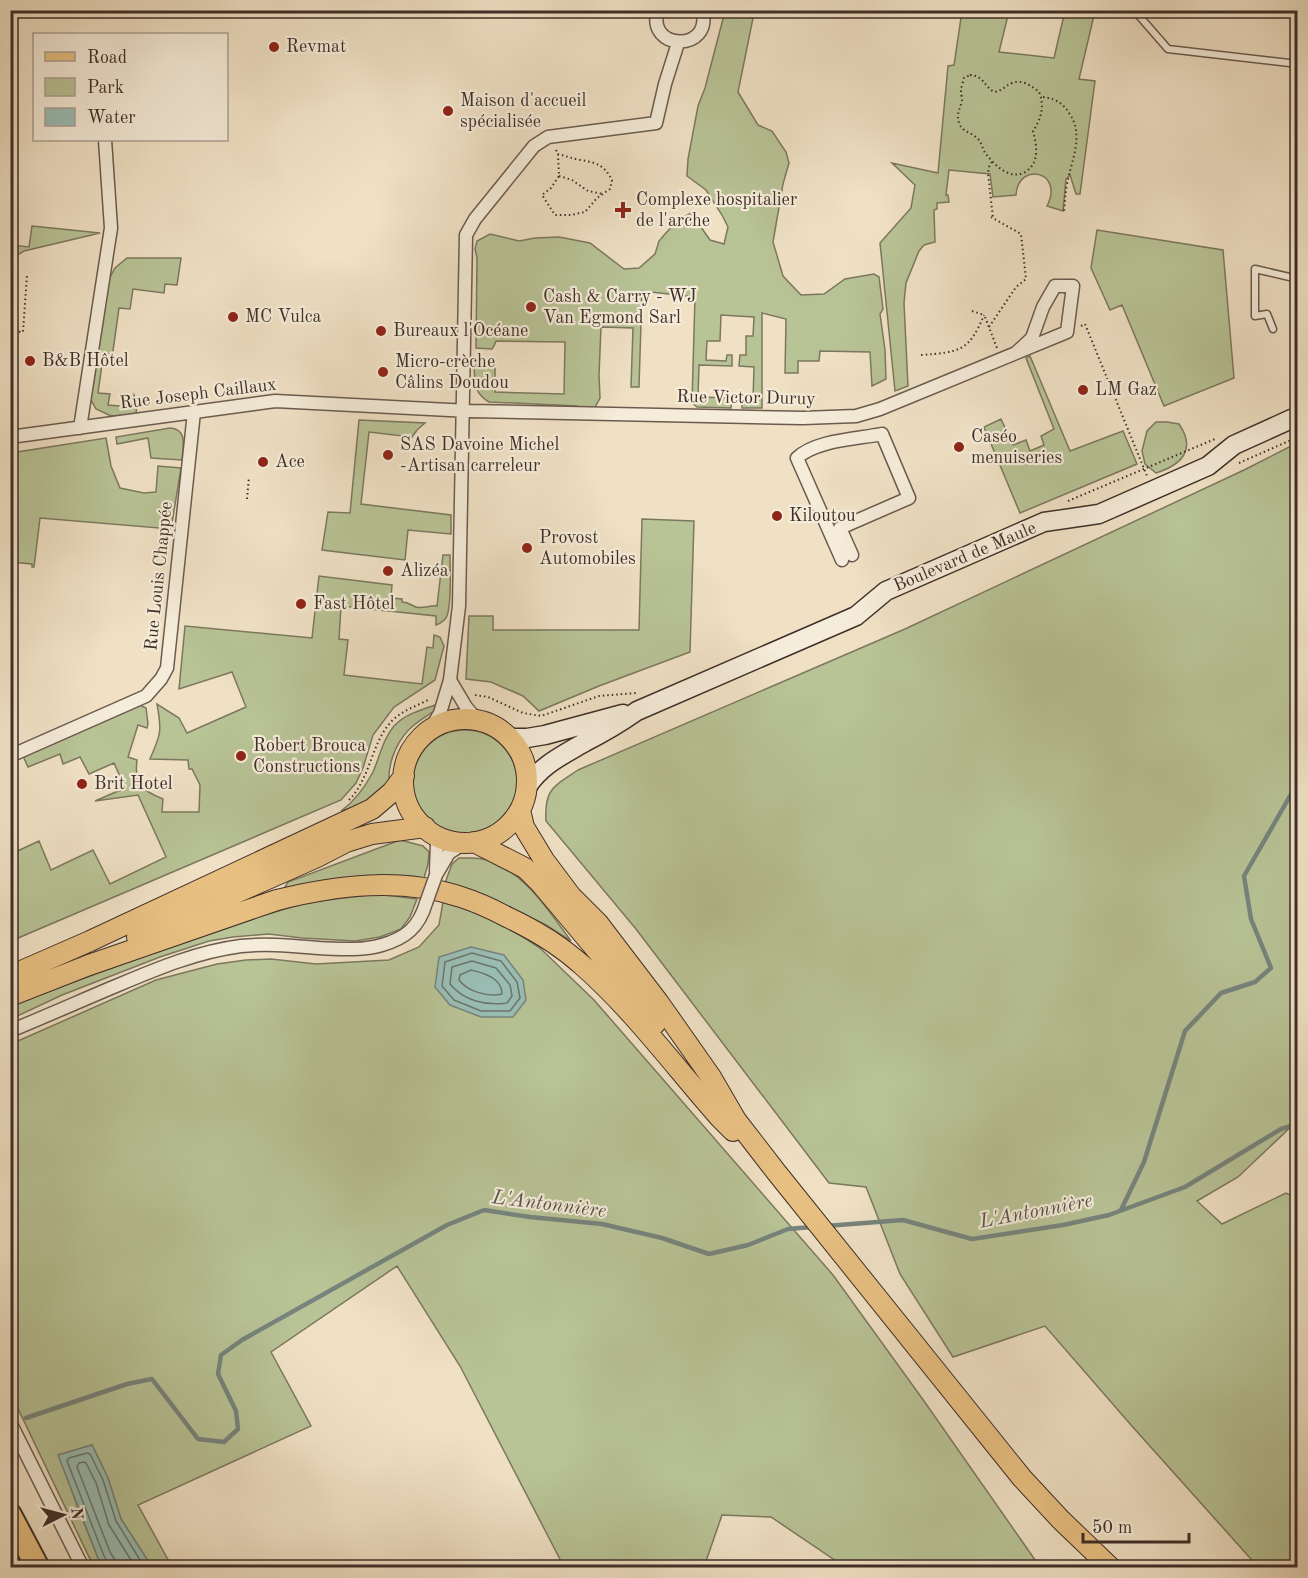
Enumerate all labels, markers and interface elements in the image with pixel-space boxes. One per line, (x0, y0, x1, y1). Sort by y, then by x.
legend (33, 33, 228, 141)
place label: Revmat (286, 38, 346, 56)
marker: Revmat (267, 40, 281, 54)
text: Road (87, 49, 127, 67)
text: Park (87, 79, 124, 97)
place label: Maison d'accueil spécialisée (460, 92, 586, 131)
marker: Maison d'accueil spécialisée (441, 104, 455, 118)
text: Water (87, 109, 136, 127)
place label: Complexe hospitalier de l'arche (636, 191, 798, 230)
marker: Complexe hospitalier de l'arche (614, 201, 632, 219)
place label: Cash & Carry - WJ Van Egmond Sarl (543, 288, 697, 327)
marker: Cash & Carry - WJ Van Egmond Sarl (524, 300, 538, 314)
place label: MC Vulca (245, 308, 322, 326)
marker: MC Vulca (226, 310, 240, 324)
place label: Bureaux l'Océane (393, 322, 528, 340)
marker: Bureaux l'Océane (374, 324, 388, 338)
place label: B&B Hôtel (42, 352, 129, 370)
place label: Micro-crèche Câlins Doudou (395, 353, 509, 392)
marker: B&B Hôtel (23, 354, 37, 368)
marker: Micro-crèche Câlins Doudou (376, 365, 390, 379)
street label: Rue Joseph Caillaux (118, 375, 278, 413)
place label: LM Gaz (1095, 381, 1157, 399)
marker: LM Gaz (1076, 383, 1090, 397)
street label: Rue Victor Duruy (676, 388, 816, 408)
place label: Caséo menuiseries (971, 428, 1062, 467)
place label: SAS Davoine Michel -Artisan carreleur (400, 436, 559, 475)
marker: Caséo menuiseries (952, 440, 966, 454)
marker: SAS Davoine Michel -Artisan carreleur (381, 448, 395, 462)
place label: Ace (275, 453, 305, 471)
marker: Ace (256, 455, 270, 469)
street label: Rue Louis Chappée (142, 500, 176, 652)
place label: Kiloutou (789, 507, 856, 525)
marker: Kiloutou (770, 509, 784, 523)
street label: Boulevard de Maule (891, 519, 1039, 595)
place label: Provost Automobiles (539, 529, 636, 568)
marker: Provost Automobiles (520, 541, 534, 555)
place label: Alizéa (400, 562, 449, 580)
marker: Alizéa (381, 564, 395, 578)
place label: Fast Hôtel (313, 595, 395, 613)
marker: Fast Hôtel (294, 597, 308, 611)
place label: Robert Brouca Constructions (253, 737, 366, 776)
marker: Robert Brouca Constructions (234, 749, 248, 763)
place label: Brit Hotel (94, 775, 173, 793)
marker: Brit Hotel (75, 777, 89, 791)
water label: L'Antonnière (490, 1188, 607, 1222)
water label: L'Antonnière (977, 1191, 1094, 1233)
north arrow (33, 1485, 93, 1545)
scale bar (1083, 1506, 1190, 1544)
text: N (67, 1507, 85, 1521)
text: 50 m (1092, 1519, 1132, 1537)

